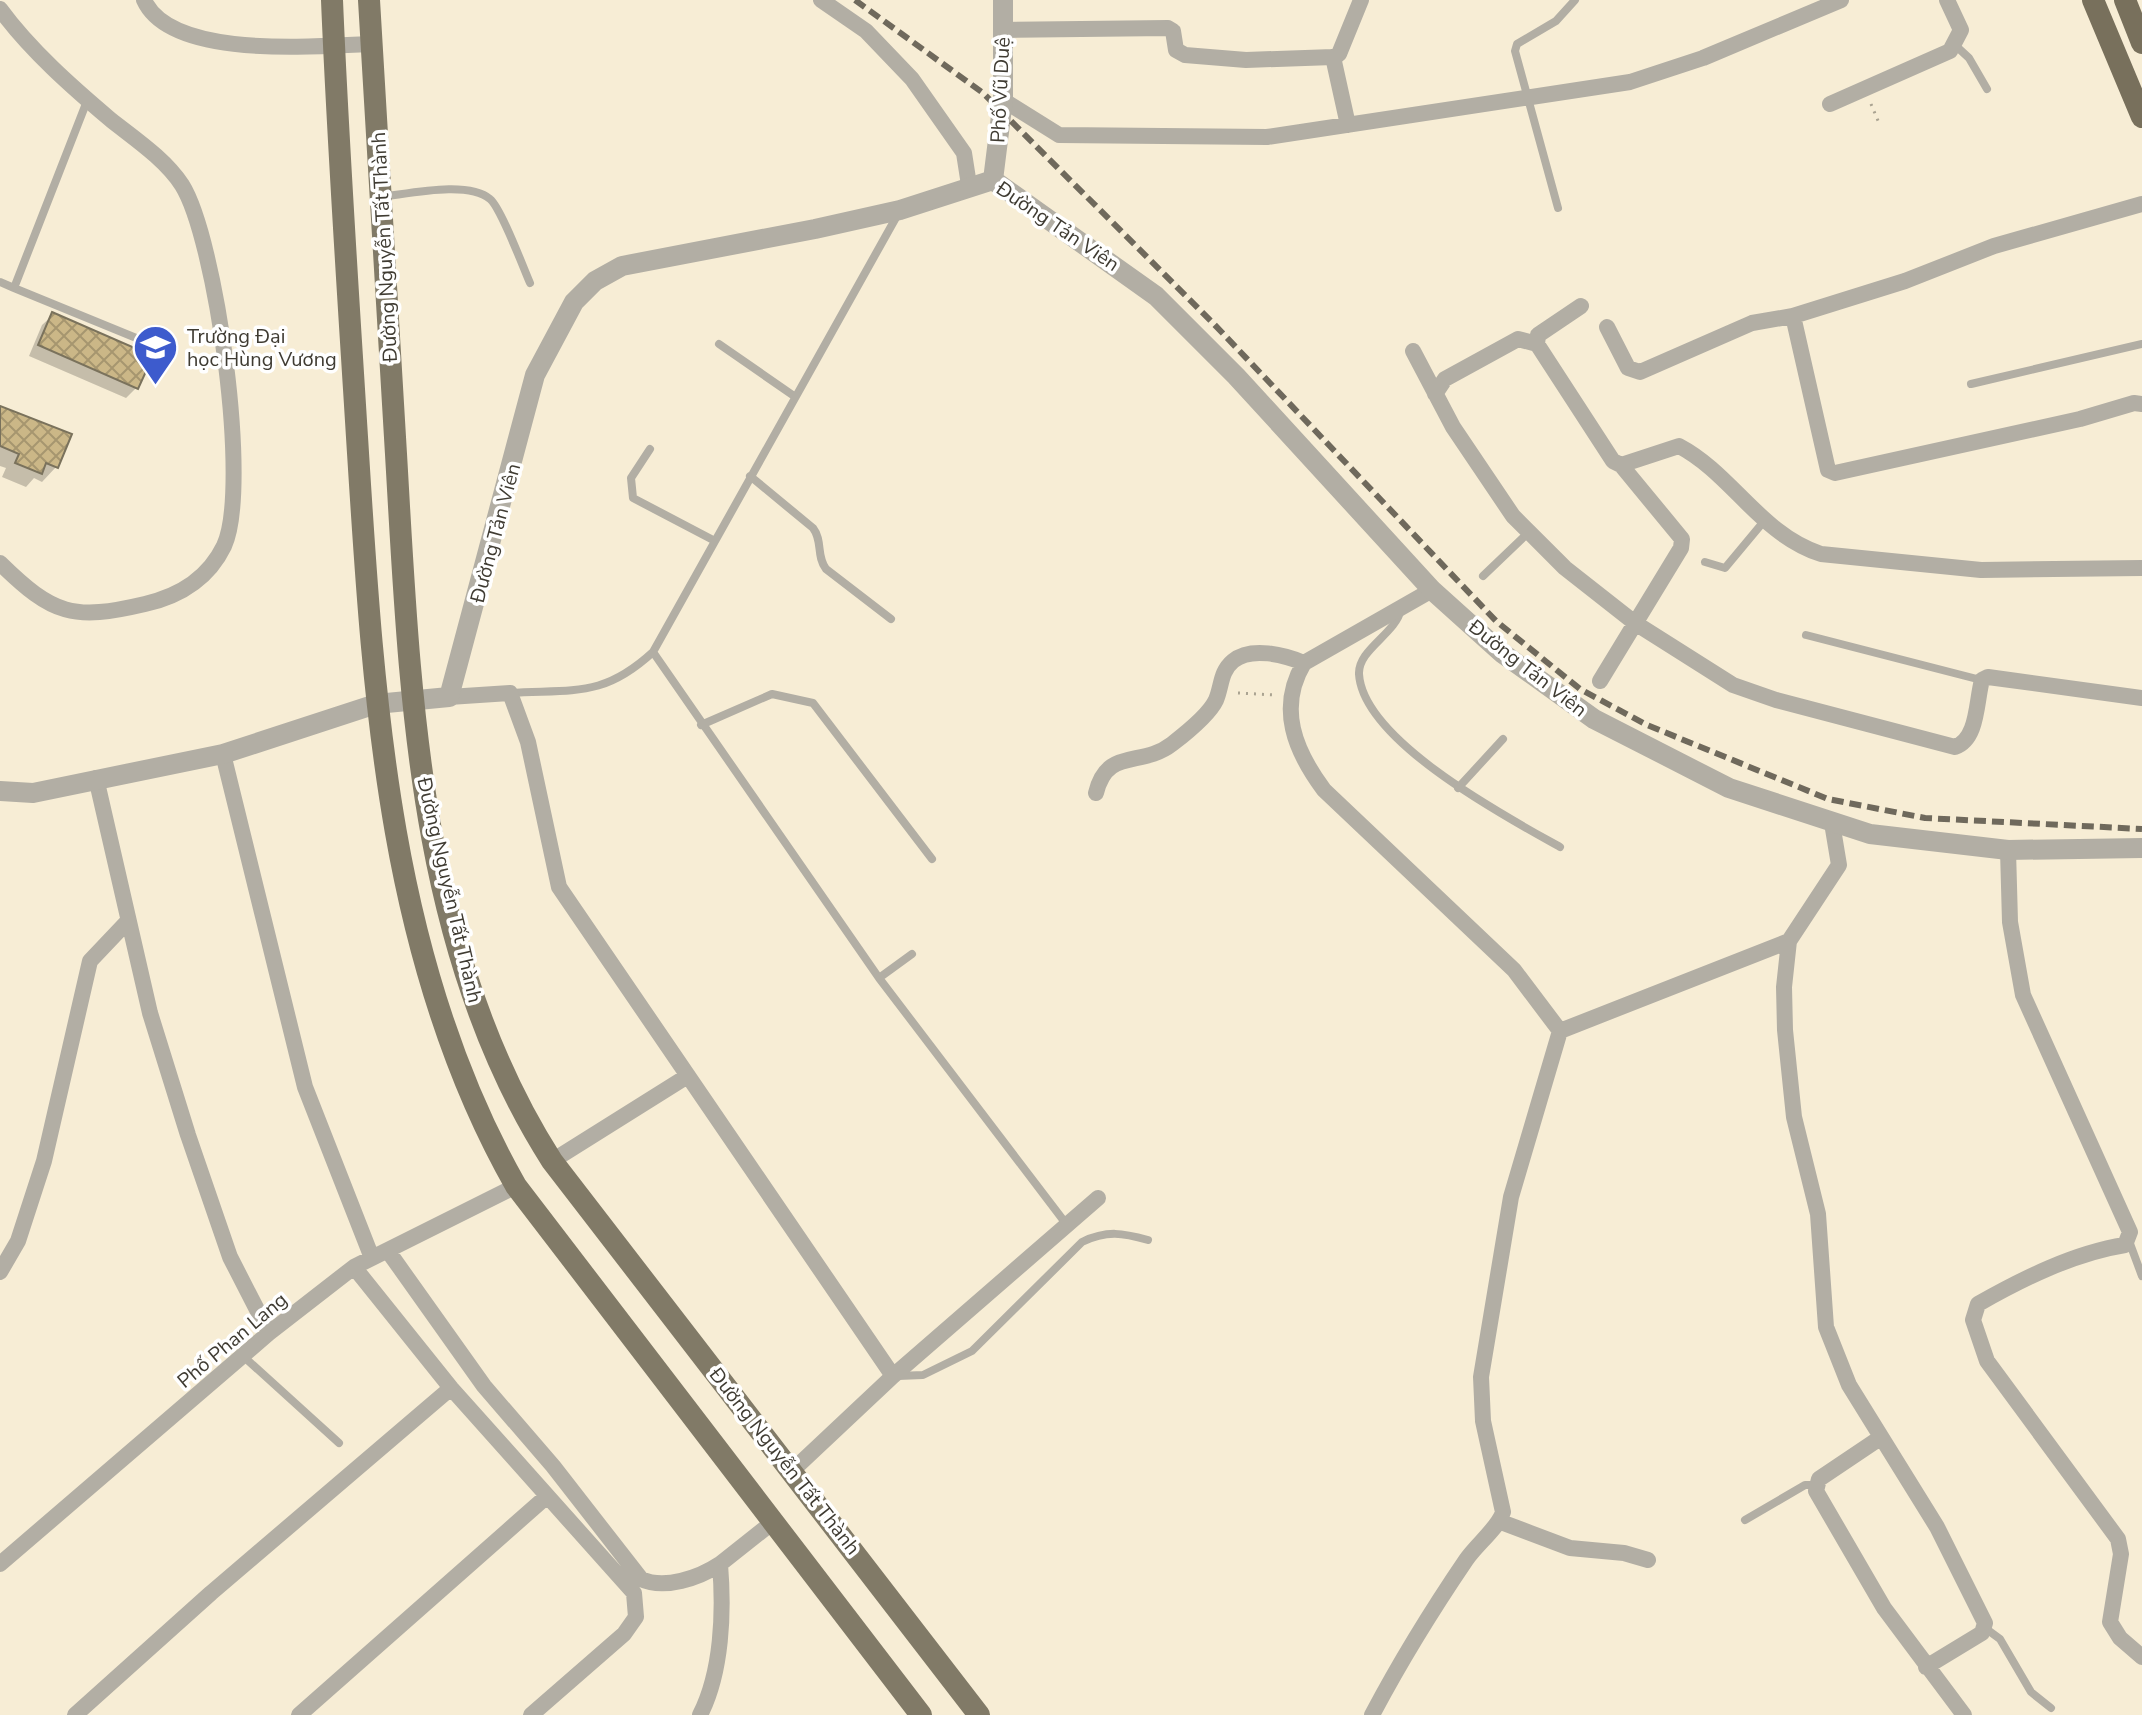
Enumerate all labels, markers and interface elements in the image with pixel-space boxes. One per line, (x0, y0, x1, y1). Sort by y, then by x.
street label: Phố Vũ Duệ (984, 36, 1017, 144)
street label: Đường Nguyễn Tất Thành (365, 131, 404, 364)
street label: Đường Tản Viên (990, 175, 1125, 278)
school or university icon: Trường Đại học Hùng Vương (132, 323, 180, 386)
place label: Trường Đại học Hùng Vương (187, 323, 337, 373)
street label: Đường Tản Viên (464, 460, 527, 607)
street label: Đường Tản Viên (1462, 613, 1593, 723)
street label: Đường Nguyễn Tất Thành (410, 774, 489, 1005)
street label: Phố Phan Lang (172, 1286, 293, 1394)
street label: Đường Nguyễn Tất Thành (702, 1361, 866, 1560)

